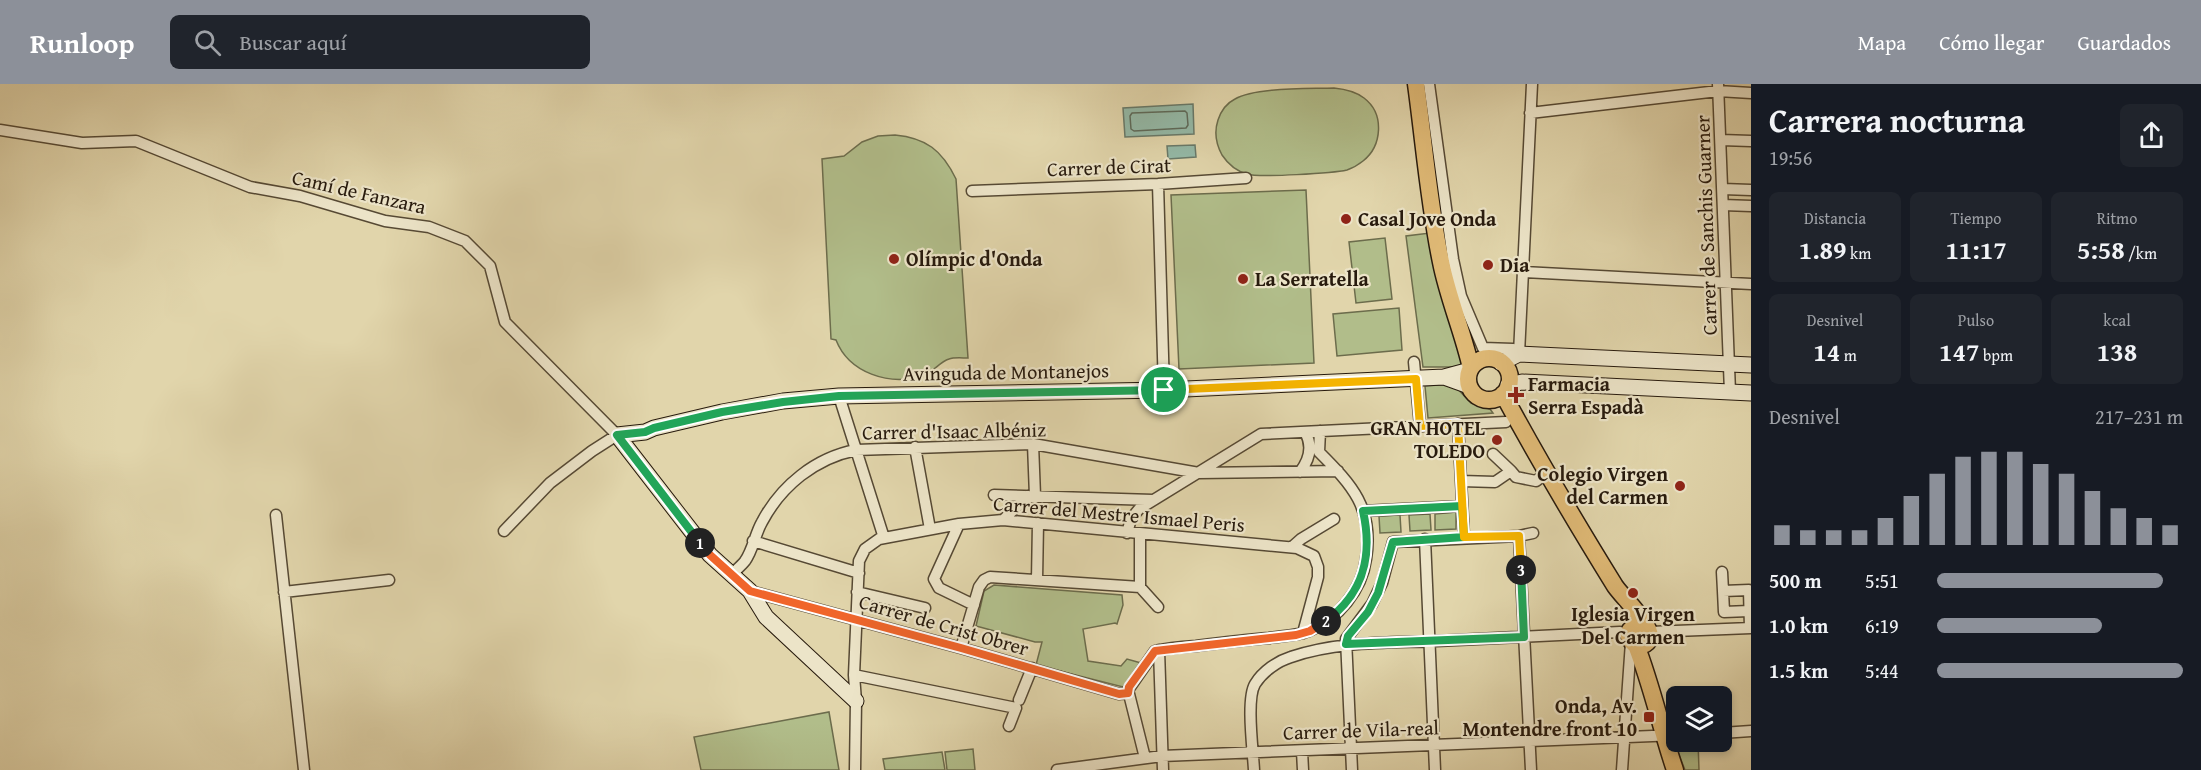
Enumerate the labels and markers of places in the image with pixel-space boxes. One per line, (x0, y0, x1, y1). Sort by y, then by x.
place label: Casal Jove Onda (1358, 204, 1497, 233)
marker: Casal Jove Onda (1339, 212, 1353, 226)
place label: Olímpic d'Onda (906, 244, 1043, 273)
place label: Dia (1500, 250, 1530, 279)
marker: Olímpic d'Onda (887, 252, 901, 266)
marker: Dia (1481, 258, 1495, 272)
place label: La Serratella (1255, 264, 1370, 293)
marker: La Serratella (1236, 272, 1250, 286)
pin (1138, 364, 1189, 415)
place label: Farmacia Serra Espadà (1528, 369, 1645, 421)
marker: Farmacia Serra Espadà (1509, 388, 1523, 402)
place label: GRAN HOTEL TOLEDO (1371, 413, 1486, 465)
marker: GRAN HOTEL TOLEDO (1490, 433, 1504, 447)
place label: Colegio Virgen del Carmen (1537, 459, 1668, 511)
marker: Colegio Virgen del Carmen (1673, 479, 1687, 493)
pin: 1 (685, 528, 715, 558)
pin: 3 (1506, 555, 1536, 585)
marker: Iglesia Virgen Del Carmen (1626, 586, 1640, 600)
place label: Iglesia Virgen Del Carmen (1571, 599, 1695, 651)
pin: 2 (1311, 606, 1341, 636)
place label: Onda, Av. Montendre front 10 (1463, 691, 1637, 743)
marker: Onda, Av. Montendre front 10 (1642, 710, 1656, 724)

